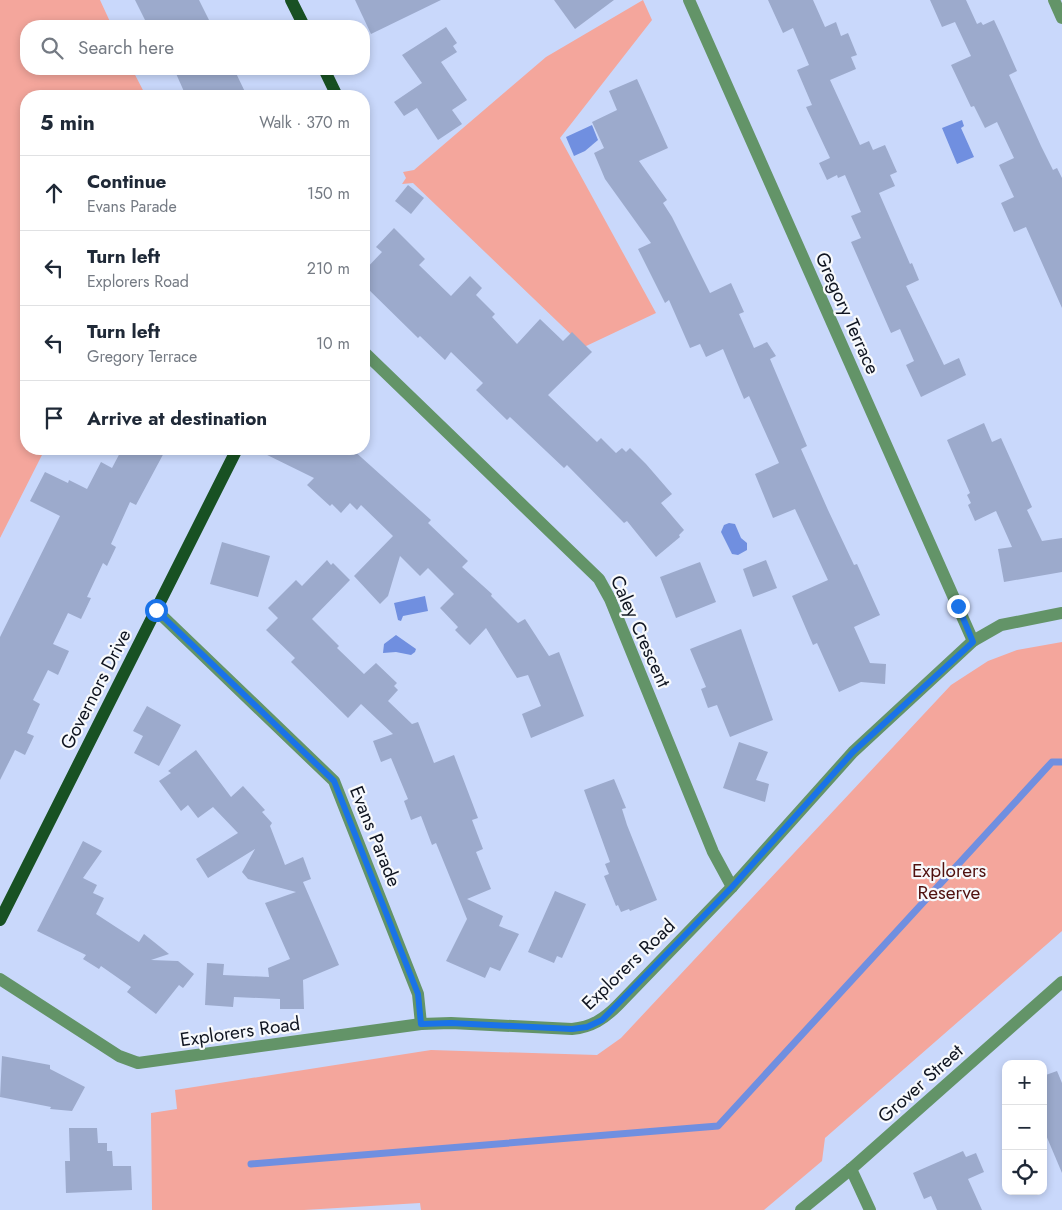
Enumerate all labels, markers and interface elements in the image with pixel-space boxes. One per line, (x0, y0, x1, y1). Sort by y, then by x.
search box (20, 20, 370, 75)
icon: search (38, 34, 66, 62)
text: Search here (78, 34, 174, 61)
text: 5 min (40, 108, 95, 138)
text: Walk · 370 m (259, 111, 350, 134)
text: Continue (87, 168, 166, 195)
icon: ahead (40, 179, 68, 207)
text: 150 m (307, 182, 350, 205)
text: Evans Parade (87, 195, 177, 218)
text: Turn left (87, 243, 160, 270)
street label: Gregory Terrace (809, 248, 887, 379)
icon: left (40, 254, 68, 282)
text: 210 m (307, 257, 350, 280)
text: Explorers Road (87, 270, 189, 293)
text: Turn left (87, 318, 160, 345)
icon: left (40, 329, 68, 357)
text: 10 m (316, 332, 350, 355)
text: Gregory Terrace (87, 345, 197, 368)
icon: arrive (40, 404, 68, 432)
text: Arrive at destination (87, 405, 267, 432)
street label: Caley Crescent (604, 571, 677, 692)
route end (947, 595, 970, 618)
route start (145, 599, 168, 622)
street label: Governors Drive (54, 624, 137, 754)
street label: Evans Parade (343, 782, 408, 891)
park label: Explorers Reserve (912, 857, 986, 906)
street label: Explorers Road (575, 913, 681, 1016)
street label: Explorers Road (178, 1010, 302, 1053)
street label: Grover Street (872, 1037, 969, 1129)
map controls (1002, 1060, 1047, 1195)
button: + (1002, 1060, 1047, 1105)
button: − (1002, 1105, 1047, 1150)
button: locate (1002, 1150, 1047, 1195)

